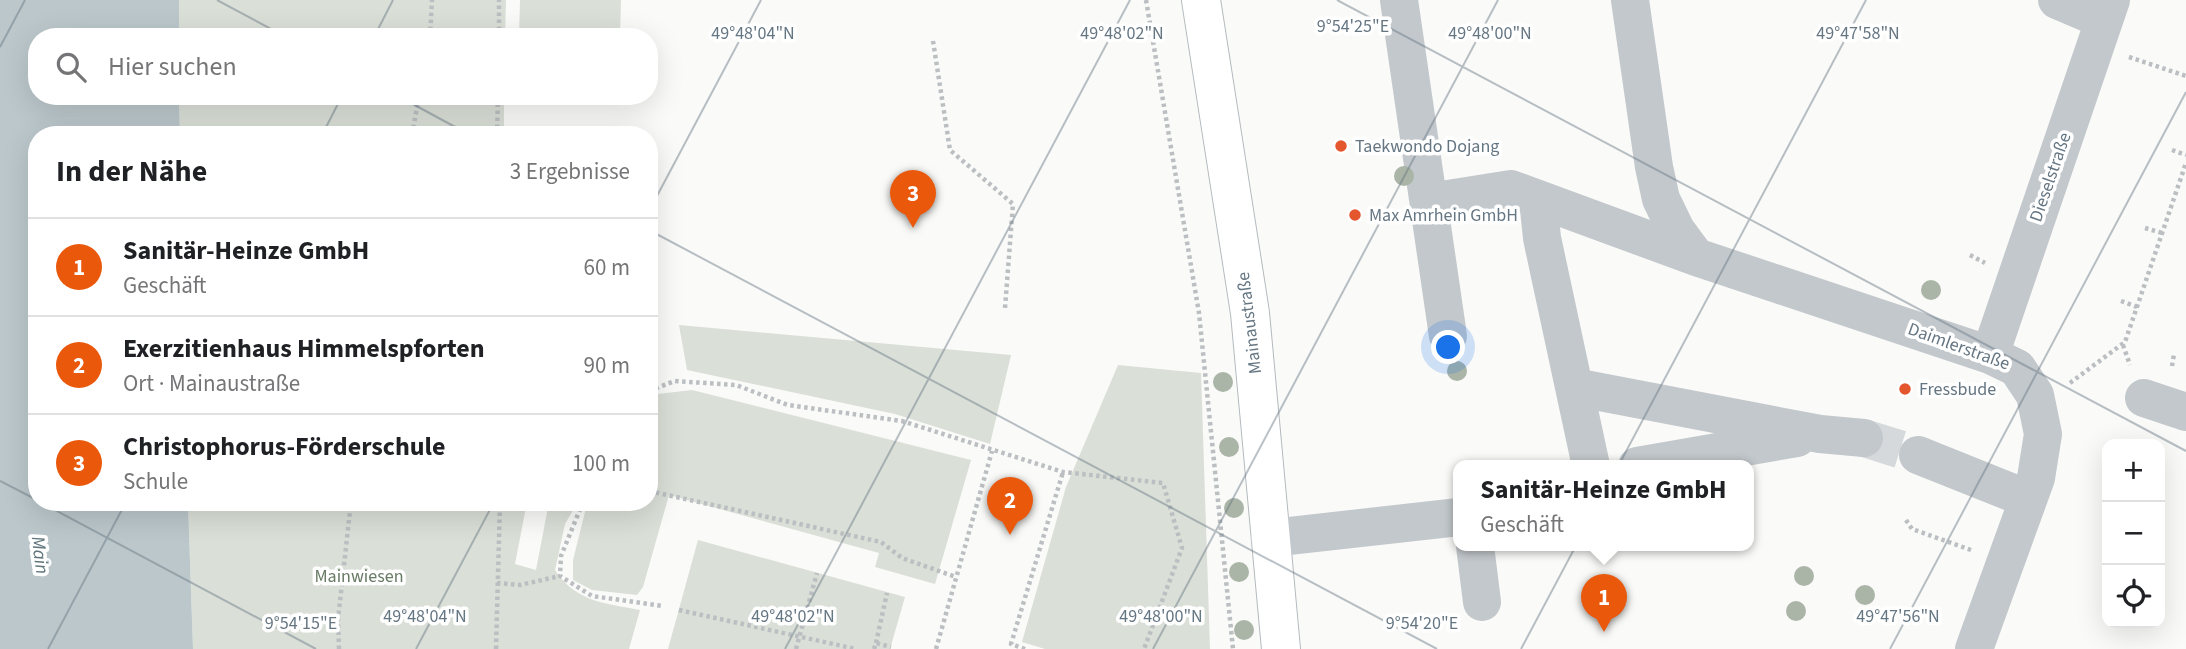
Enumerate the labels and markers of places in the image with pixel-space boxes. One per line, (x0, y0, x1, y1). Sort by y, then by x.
place label: Taekwondo Dojang (1355, 134, 1499, 159)
marker: Taekwondo Dojang (1333, 138, 1349, 154)
pin: 3 (890, 170, 936, 228)
place label: Max Amrhein GmbH (1369, 203, 1518, 228)
marker: Max Amrhein GmbH (1347, 207, 1363, 223)
place label: Fressbude (1919, 377, 1996, 402)
marker: Fressbude (1897, 381, 1913, 397)
pin: 2 (987, 477, 1033, 535)
pin: 1 (1581, 574, 1627, 632)

